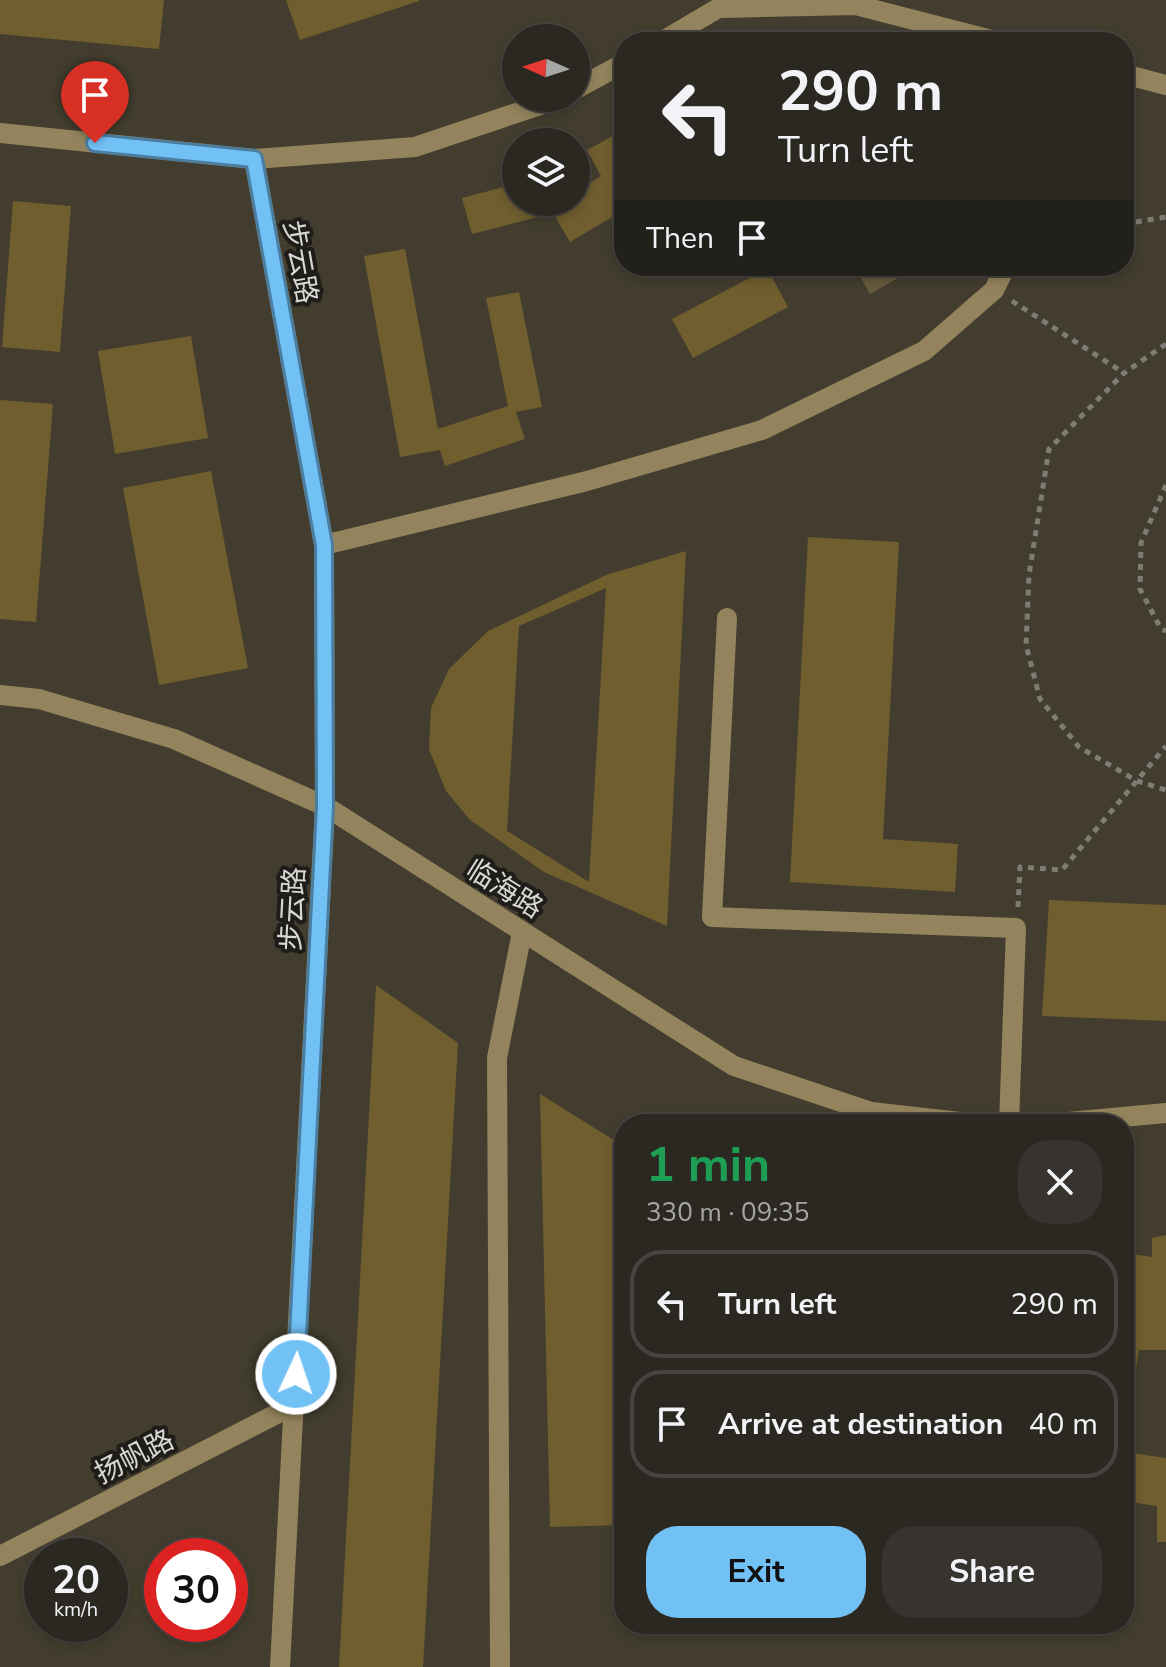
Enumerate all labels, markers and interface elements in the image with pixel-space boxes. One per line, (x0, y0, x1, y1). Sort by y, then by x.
north arrow (502, 24, 590, 112)
map controls (502, 24, 590, 216)
text: 290 m (778, 53, 943, 130)
pin (61, 61, 129, 143)
icon: left (646, 64, 750, 168)
icon: arrive (73, 73, 117, 117)
text: Turn left (778, 126, 913, 175)
button: layers (502, 128, 590, 216)
icon: arrive (730, 216, 774, 260)
street label: 步云路 (274, 218, 326, 307)
text: Then (646, 218, 714, 259)
street label: 临海路 (459, 850, 550, 927)
street label: 步云路 (272, 866, 314, 952)
text: 1 min (646, 1132, 770, 1198)
button: close (1018, 1140, 1102, 1224)
text: 330 m · 09:35 (646, 1195, 809, 1230)
icon: left (650, 1282, 694, 1326)
text: Turn left (718, 1284, 836, 1325)
text: 290 m (1011, 1284, 1098, 1325)
position arrow (254, 1332, 338, 1416)
icon: arrive (650, 1402, 694, 1446)
text: Arrive at destination (718, 1404, 1003, 1445)
text: 40 m (1029, 1404, 1098, 1445)
street label: 扬帆路 (88, 1421, 181, 1493)
button: Exit (646, 1526, 866, 1618)
button: Share (882, 1526, 1102, 1618)
speed limit sign: 30 (144, 1538, 248, 1642)
text: 20 (52, 1553, 100, 1607)
text: km/h (54, 1596, 98, 1623)

